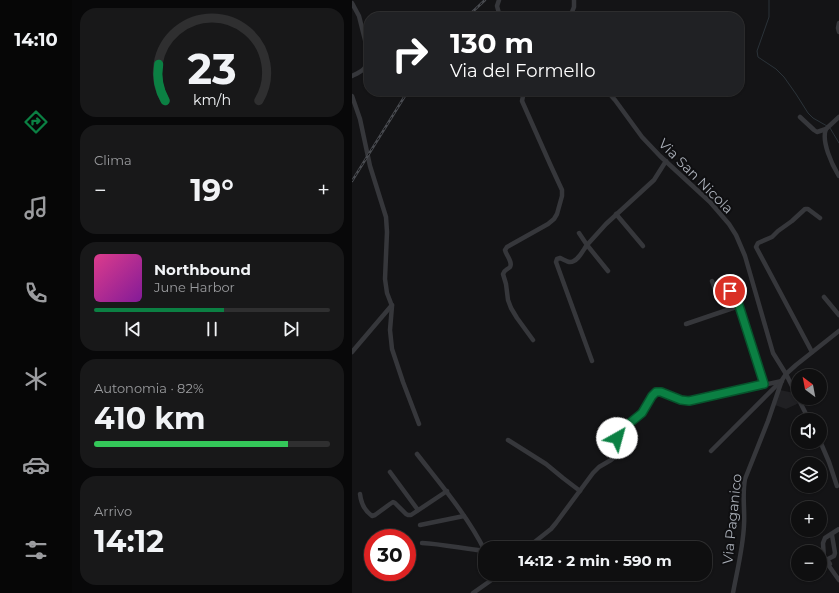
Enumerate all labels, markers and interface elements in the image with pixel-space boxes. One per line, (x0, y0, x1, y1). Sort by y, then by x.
text: 130 m (450, 26, 534, 60)
icon: right (384, 28, 436, 80)
text: 14:10 (14, 29, 58, 51)
text: 23 (187, 43, 237, 93)
text: Via del Formello (450, 60, 595, 82)
text: km/h (193, 90, 231, 108)
icon: directions (22, 108, 50, 136)
street label: Via San Nicola (655, 135, 737, 217)
text: Clima (94, 152, 132, 168)
text: 19° (190, 172, 234, 209)
text: − (94, 177, 107, 204)
text: + (317, 177, 330, 204)
icon: music (22, 194, 50, 222)
text: Northbound (154, 260, 251, 279)
pin (713, 274, 747, 308)
icon: phone (22, 279, 50, 307)
text: June Harbor (154, 279, 235, 295)
icon: arrive (719, 280, 741, 302)
icon: previous (122, 318, 144, 340)
icon: pause (201, 318, 223, 340)
icon: next (280, 318, 302, 340)
icon: climate (22, 365, 50, 393)
north arrow (791, 369, 827, 405)
map controls (791, 369, 827, 581)
text: Autonomia · 82% (94, 380, 204, 396)
text: 410 km (94, 400, 206, 437)
button: sound (791, 413, 827, 449)
position arrow (596, 417, 638, 459)
icon: car (22, 451, 50, 479)
button: layers (791, 457, 827, 493)
street label: Via Paganico (718, 473, 746, 565)
button: + (791, 501, 827, 537)
text: Arrivo (94, 503, 132, 519)
text: 14:12 (94, 523, 164, 560)
speed limit sign: 30 (364, 529, 416, 581)
icon: filters (22, 536, 50, 564)
button: − (791, 545, 827, 581)
text: 14:12 · 2 min · 590 m (518, 551, 672, 570)

